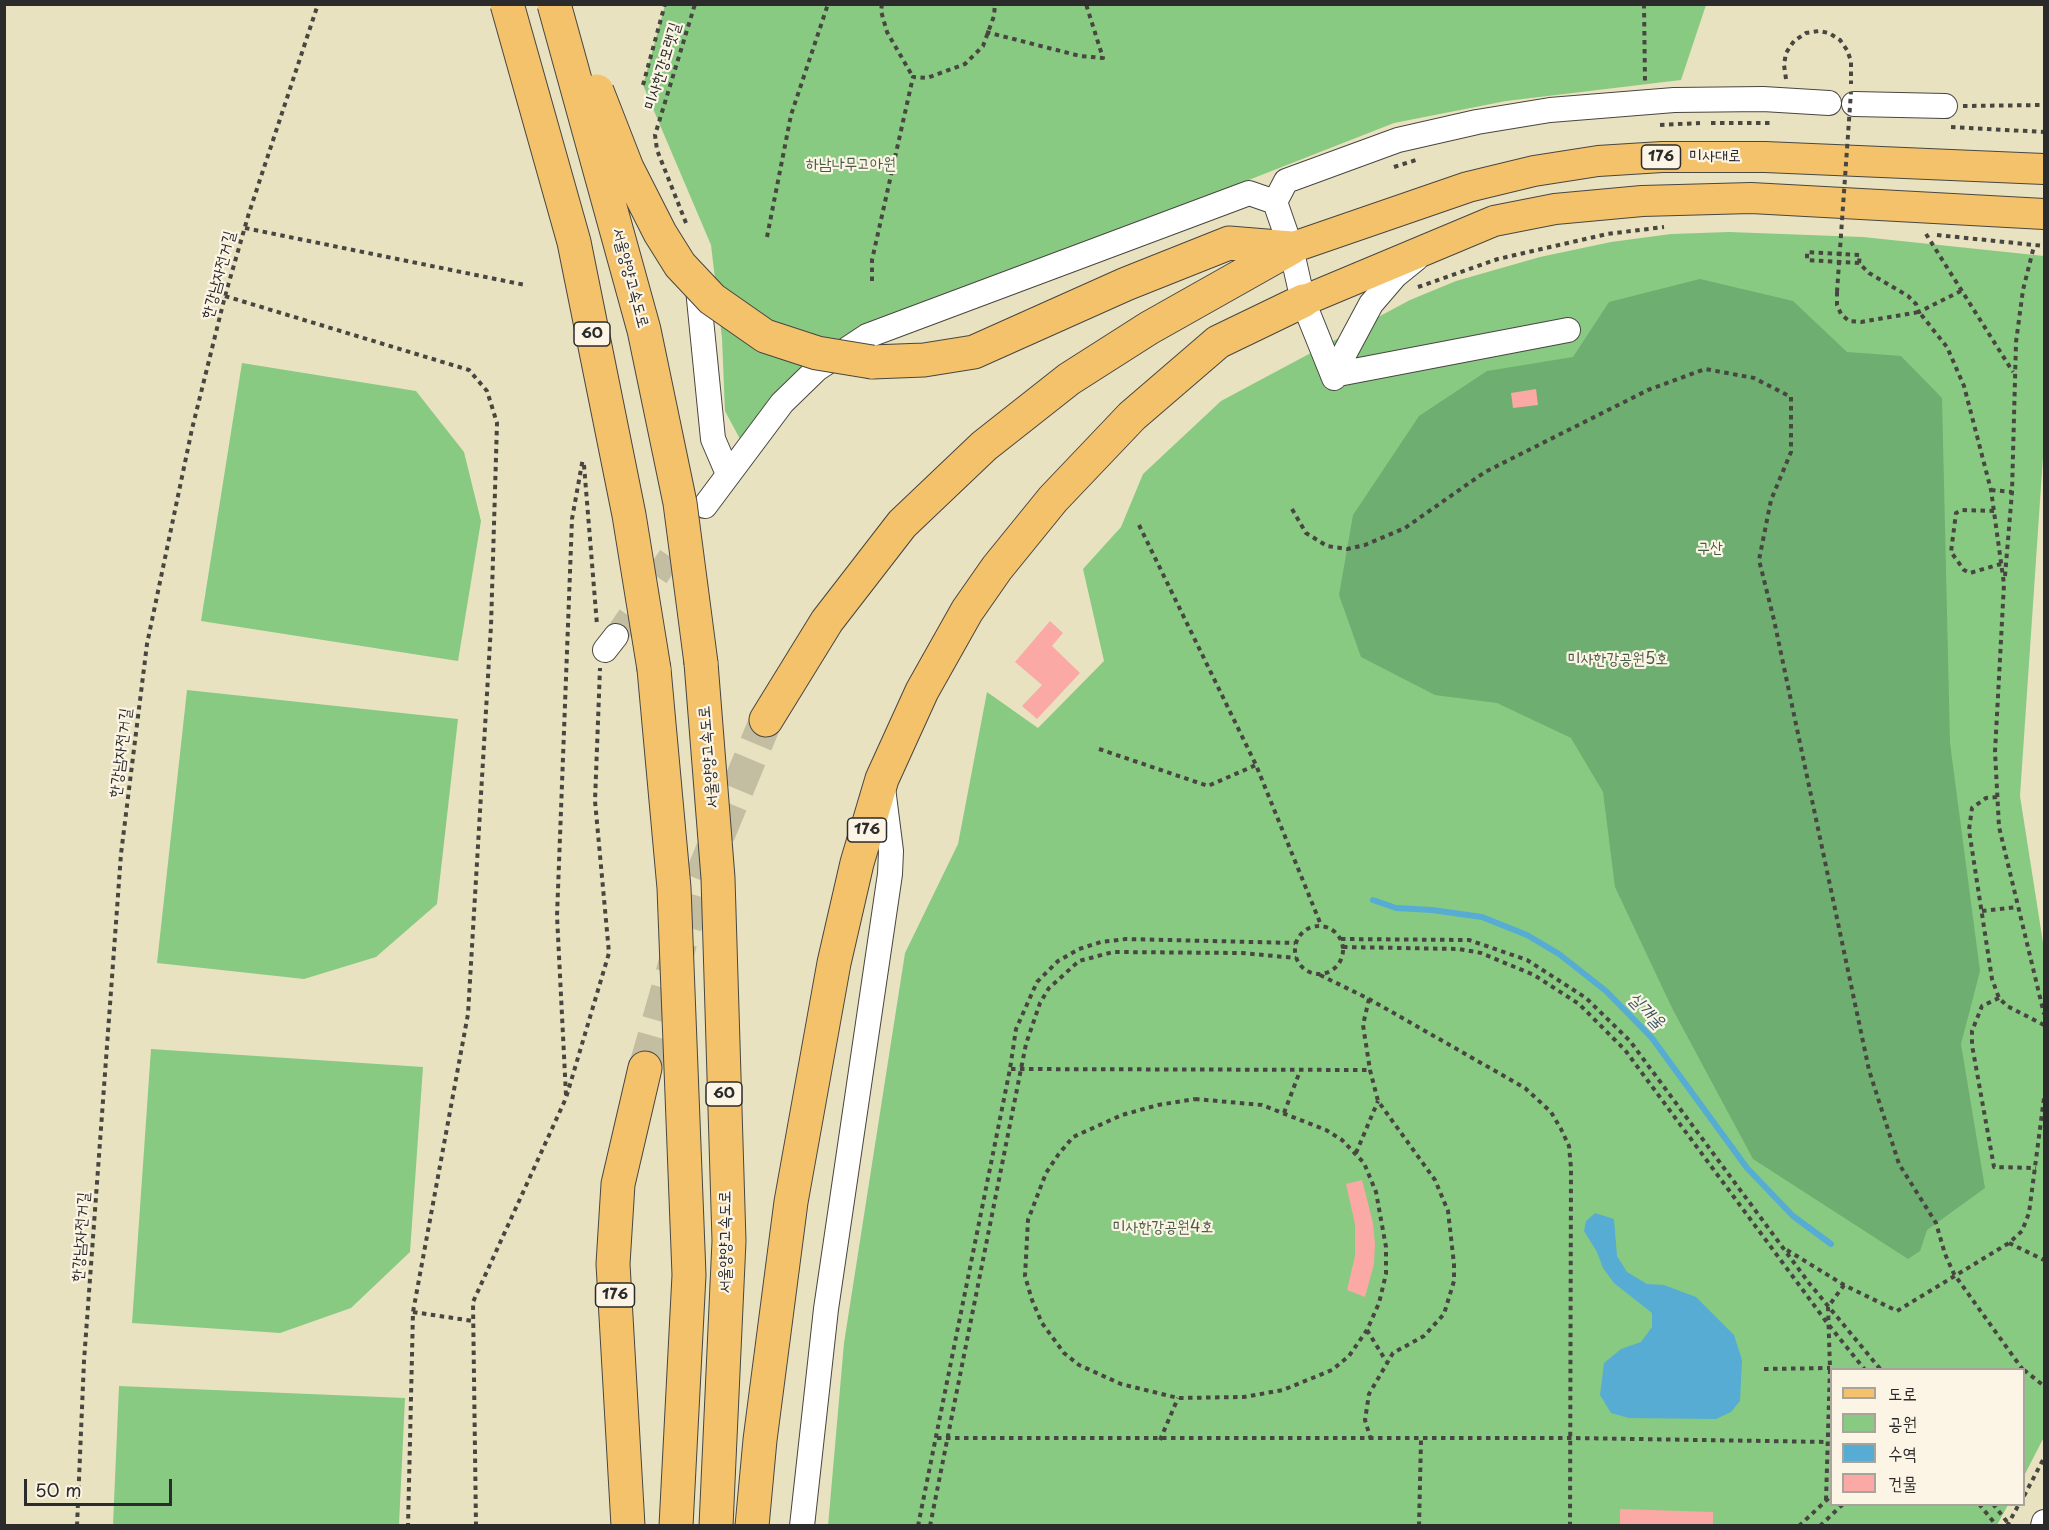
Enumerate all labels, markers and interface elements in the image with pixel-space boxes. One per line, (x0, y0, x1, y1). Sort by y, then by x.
street label: 미사한강모랫길 (641, 20, 685, 112)
road number: 176 (1642, 145, 1680, 169)
street label: 미사대로 (1689, 147, 1741, 167)
park label: 하남나무고아원 (806, 155, 896, 175)
street label: 서울양양고속도로 (607, 226, 653, 330)
street label: 한강남자전거길 (198, 229, 240, 321)
road number: 60 (574, 322, 610, 346)
park label: 구산 (1697, 539, 1723, 559)
park label: 미사한강공원5호 (1568, 650, 1668, 670)
street label: 서울양양고속도로 (695, 705, 723, 809)
street label: 한강남자전거길 (106, 707, 136, 799)
road number: 176 (848, 818, 886, 842)
water label: 실개울 (1623, 988, 1669, 1034)
road number: 60 (706, 1082, 742, 1106)
street label: 서울양양고속도로 (716, 1190, 736, 1294)
street label: 한강남자전거길 (68, 1191, 94, 1283)
park label: 미사한강공원4호 (1113, 1218, 1213, 1238)
road number: 176 (596, 1283, 634, 1307)
legend (1830, 1368, 2025, 1506)
text: 도로 (1888, 1379, 1917, 1406)
text: 공원 (1888, 1409, 1917, 1436)
text: 수역 (1888, 1439, 1917, 1466)
scale bar (27, 1467, 176, 1505)
text: 건물 (1888, 1469, 1917, 1496)
text: 50 m (35, 1476, 82, 1503)

